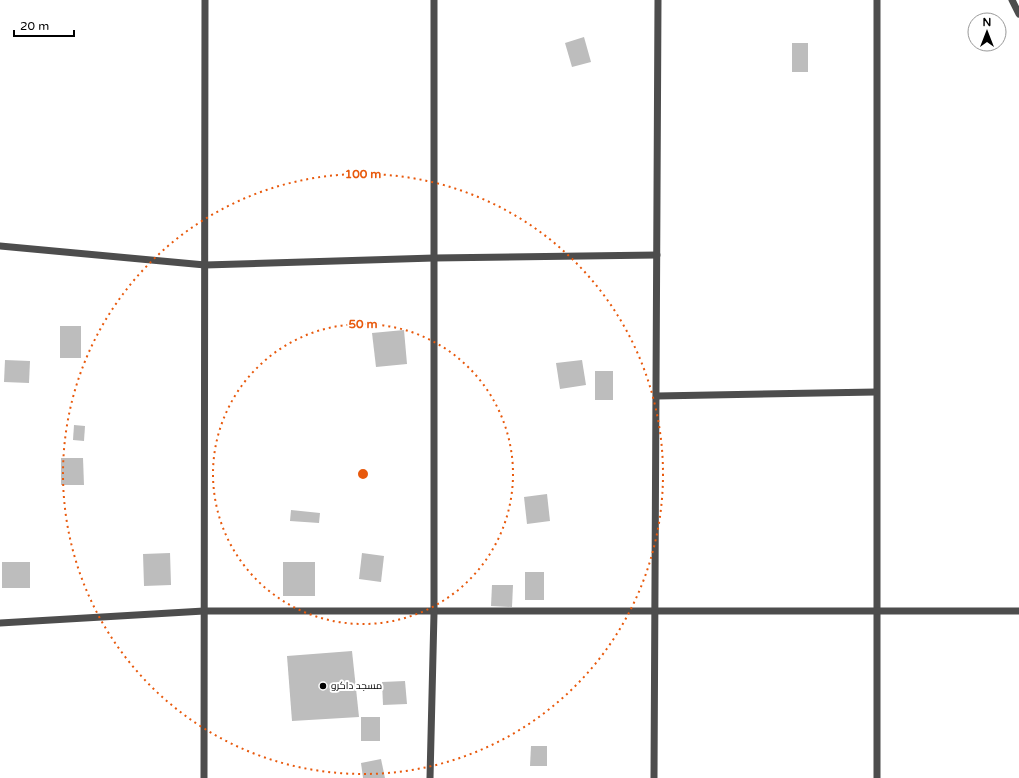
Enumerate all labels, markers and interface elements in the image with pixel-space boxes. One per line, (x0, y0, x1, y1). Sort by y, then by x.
scale bar (14, 12, 74, 38)
north arrow (967, 12, 1007, 52)
text: N (983, 16, 991, 29)
text: 20 m (20, 19, 49, 33)
text: 100 m (345, 167, 381, 181)
text: 50 m (348, 317, 378, 331)
centre of rings (356, 467, 370, 481)
place label: مسجد داكرو (331, 680, 382, 692)
marker: مسجد داكرو (318, 681, 328, 691)

